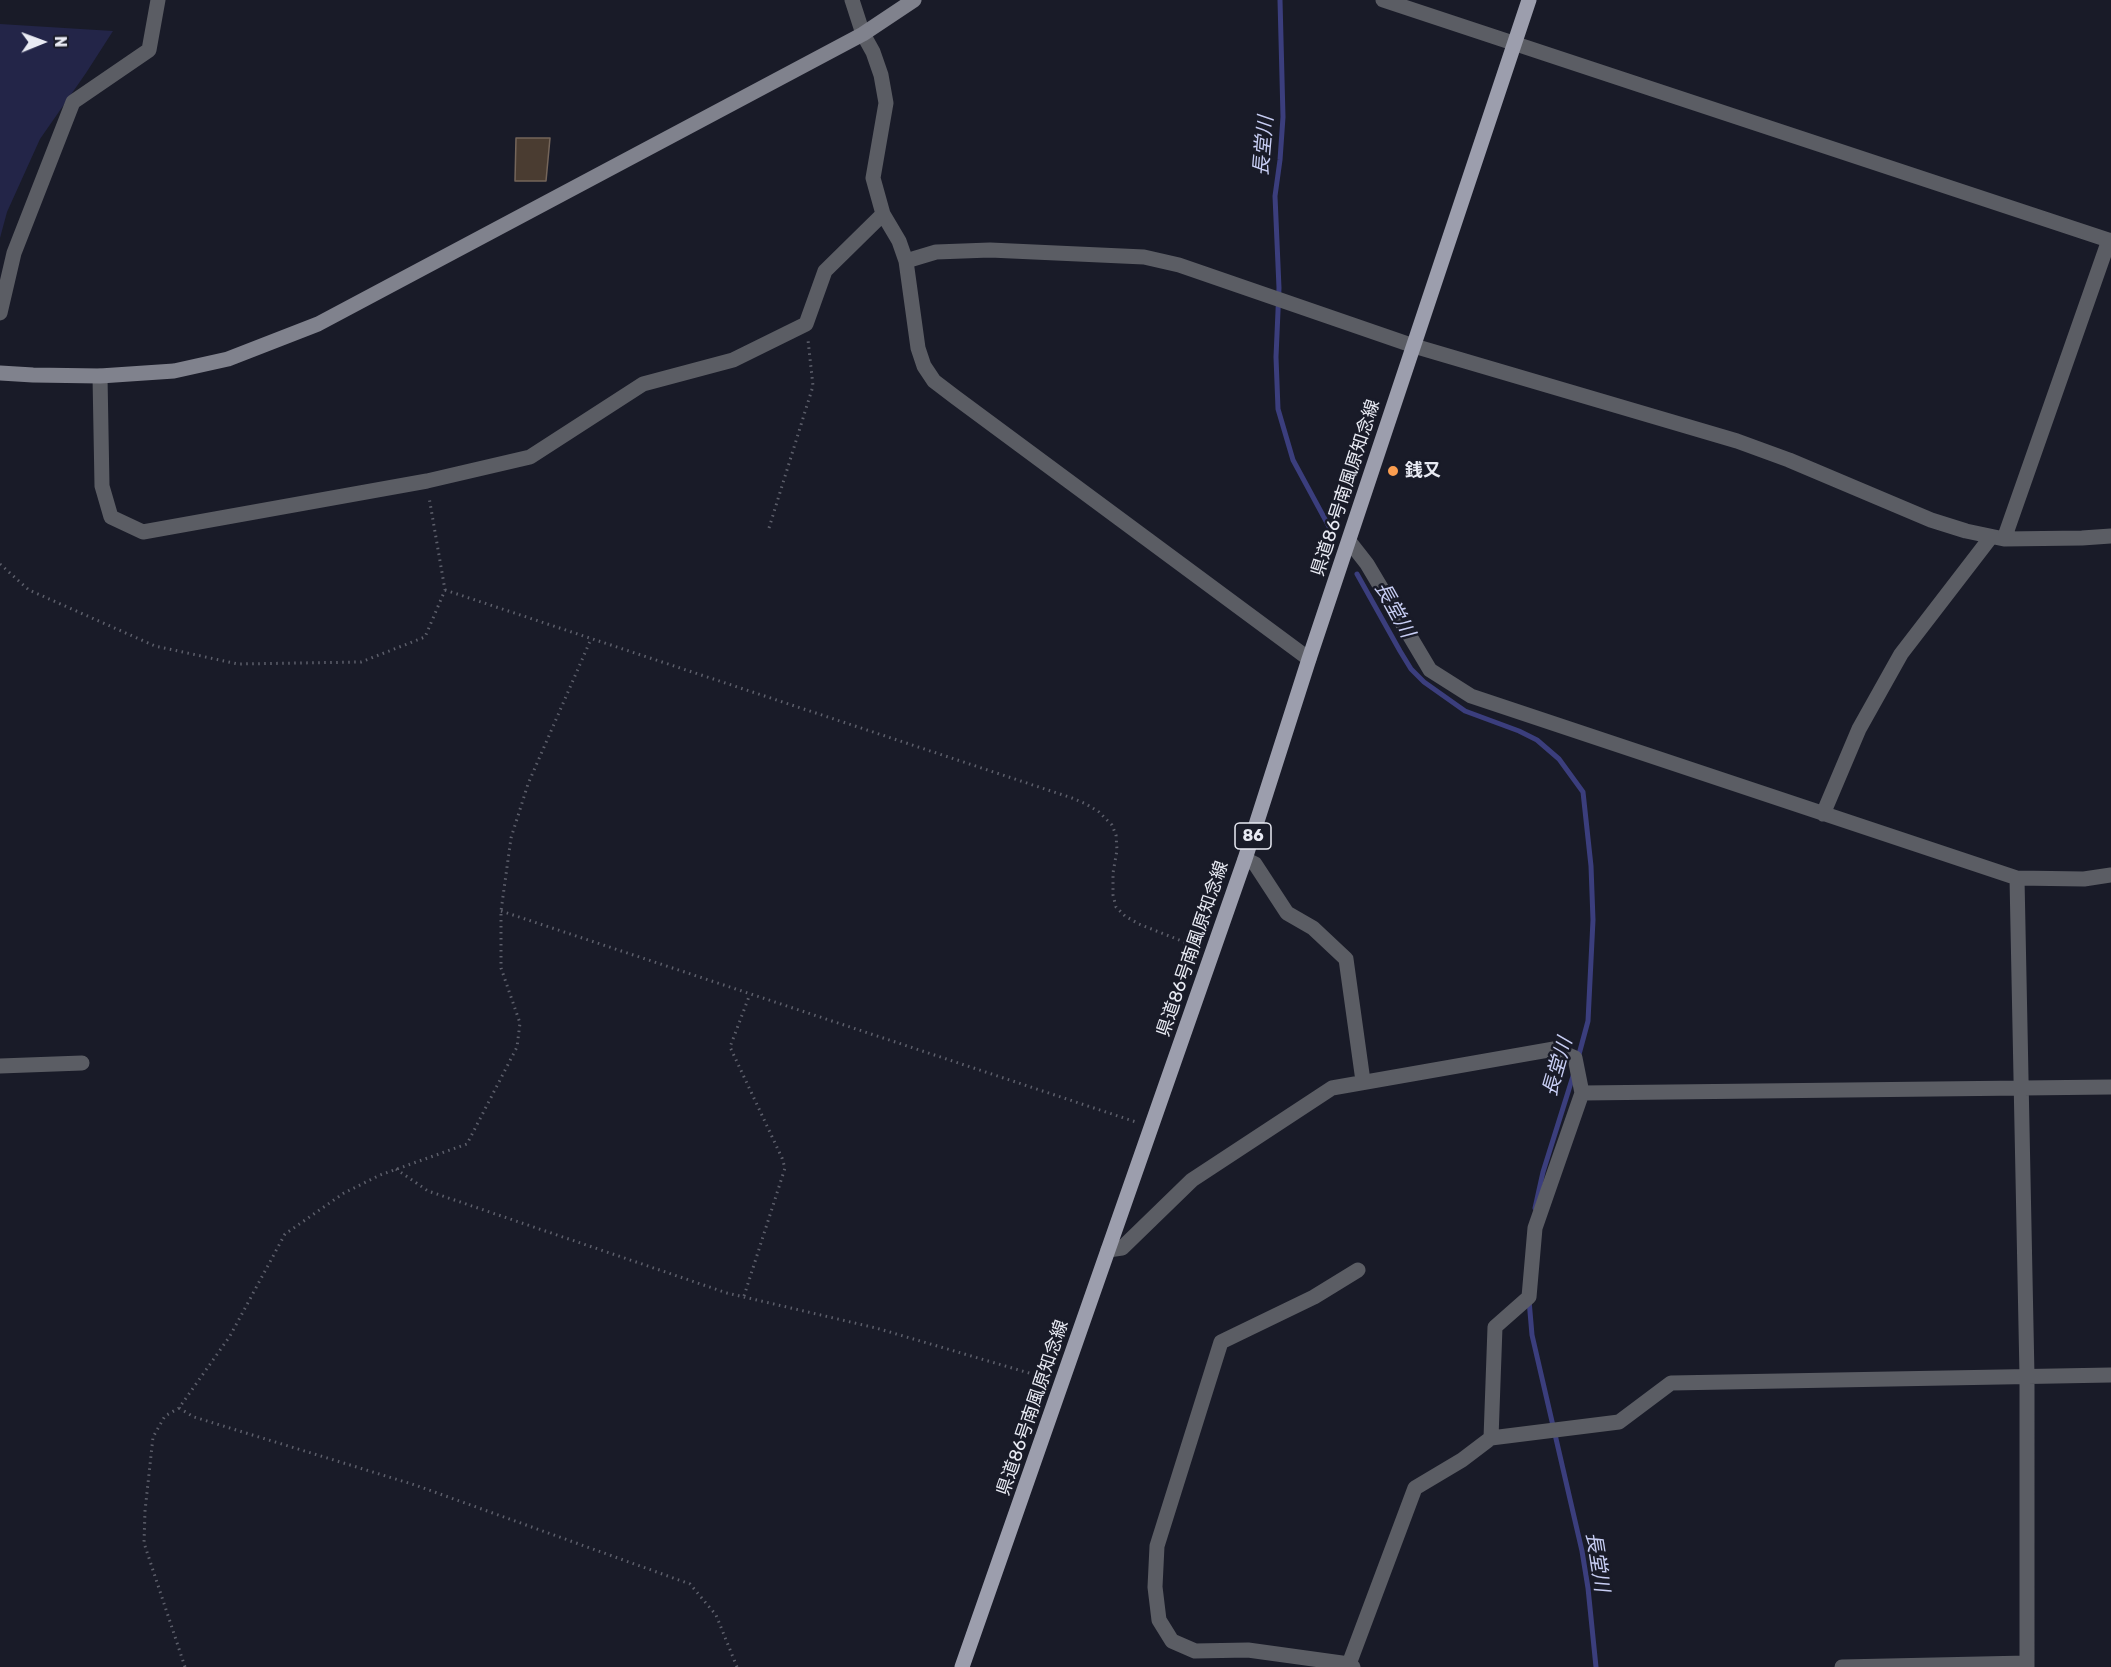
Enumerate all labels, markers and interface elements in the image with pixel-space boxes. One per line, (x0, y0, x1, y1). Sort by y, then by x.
north arrow (12, 12, 72, 72)
text: N (51, 36, 70, 48)
water label: 長堂川 (1249, 115, 1279, 177)
street label: 県道86号南風原知念線 (1307, 397, 1385, 579)
place label: 銭又 (1405, 460, 1441, 482)
marker: 銭又 (1386, 464, 1400, 478)
water label: 長堂川 (1369, 578, 1419, 642)
road number: 86 (1235, 823, 1271, 849)
street label: 県道86号南風原知念線 (1153, 858, 1233, 1040)
water label: 長堂川 (1538, 1035, 1578, 1099)
street label: 県道86号南風原知念線 (993, 1317, 1073, 1499)
water label: 長堂川 (1580, 1530, 1614, 1594)

